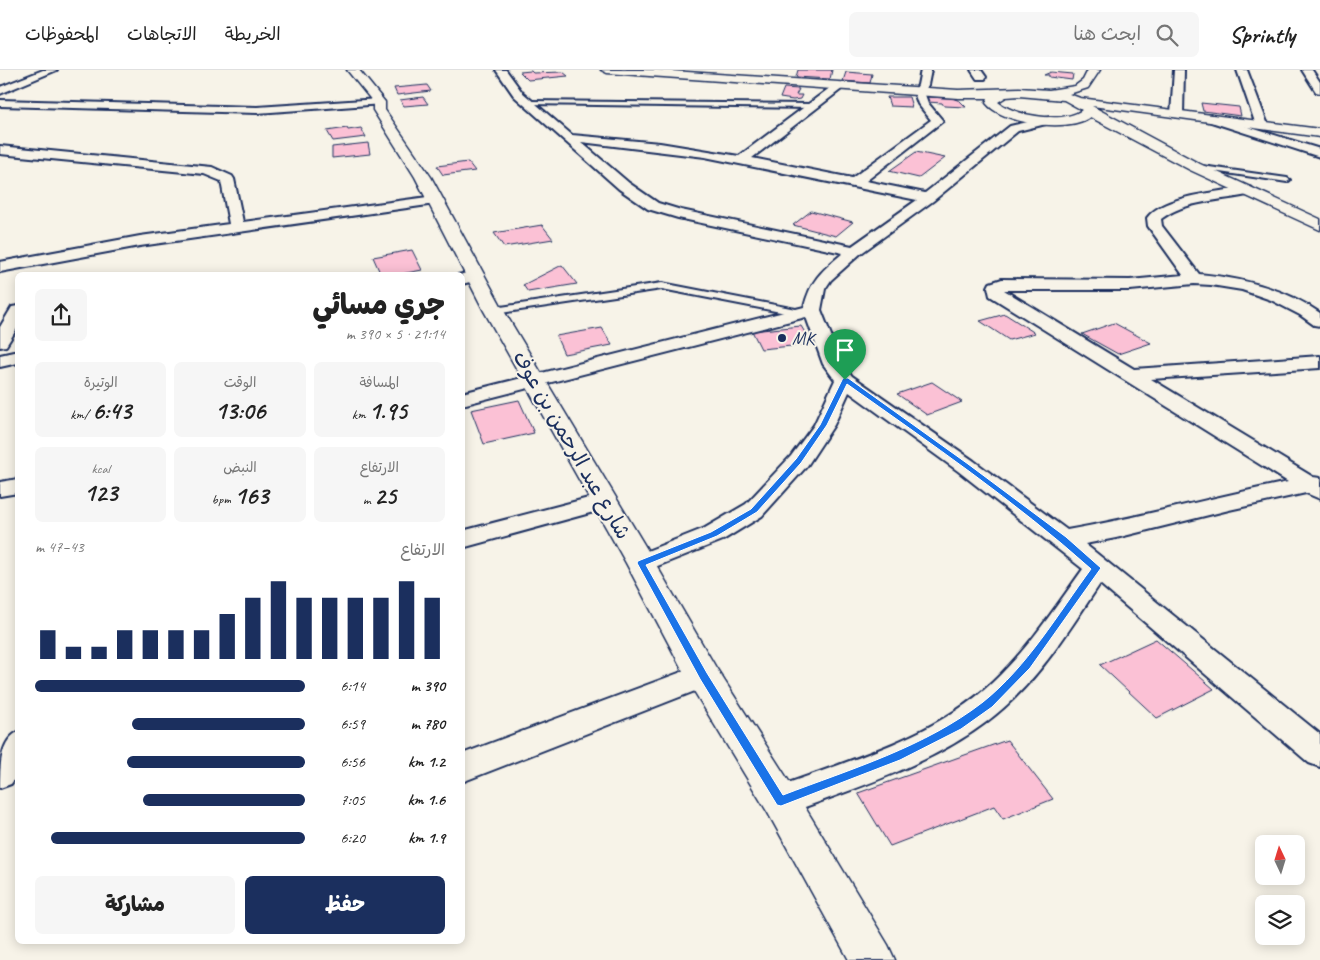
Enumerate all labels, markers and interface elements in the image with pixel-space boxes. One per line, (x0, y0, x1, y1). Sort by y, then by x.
search box (849, 12, 1199, 57)
text: Sprintly (1229, 20, 1295, 50)
icon: search (1153, 21, 1181, 49)
text: ابحث هنا (1073, 22, 1141, 46)
text: المحفوظات (25, 23, 99, 45)
text: الاتجاهات (127, 23, 197, 45)
text: الخريطة (225, 23, 281, 45)
text: جري مسائي (313, 287, 445, 322)
button: share (35, 289, 87, 341)
text: 21:14 · 5 × 390 m (346, 324, 445, 344)
place label: MK (792, 327, 817, 349)
pin (824, 329, 866, 380)
marker: MK (776, 332, 788, 344)
icon: arrive (831, 336, 859, 364)
street label: شارع عبد الرحمن بن عوف (506, 346, 637, 545)
text: الوتيرة (84, 374, 118, 391)
text: الوقت (224, 374, 256, 391)
text: المسافة (359, 374, 399, 391)
text: 6:43 (92, 395, 131, 427)
text: 13:06 (215, 395, 265, 427)
text: 1.95 (369, 395, 407, 427)
text: /km (70, 406, 92, 423)
text: km (352, 406, 369, 423)
text: النبض (223, 459, 257, 476)
text: الارتفاع (360, 459, 399, 476)
text: kcal (91, 460, 110, 477)
text: 123 (84, 477, 118, 509)
text: 163 (234, 480, 268, 512)
text: 25 (374, 480, 396, 512)
text: bpm (212, 491, 234, 508)
text: m (363, 491, 374, 508)
text: 43–47 m (35, 537, 84, 557)
text: الارتفاع (400, 540, 445, 560)
text: 6:14 (340, 676, 365, 696)
text: 390 m (411, 676, 445, 696)
text: 6:59 (340, 714, 365, 734)
text: 780 m (410, 714, 445, 734)
text: 6:56 (340, 752, 365, 772)
text: 1.2 km (408, 752, 445, 772)
text: 7:05 (340, 790, 365, 810)
text: 1.6 km (407, 790, 445, 810)
text: 6:20 (340, 828, 365, 848)
text: 1.9 km (408, 828, 445, 848)
north arrow (1255, 835, 1305, 885)
map controls (1255, 835, 1305, 945)
button: مشاركة (35, 876, 235, 934)
button: حفظ (245, 876, 445, 934)
button: layers (1255, 895, 1305, 945)

